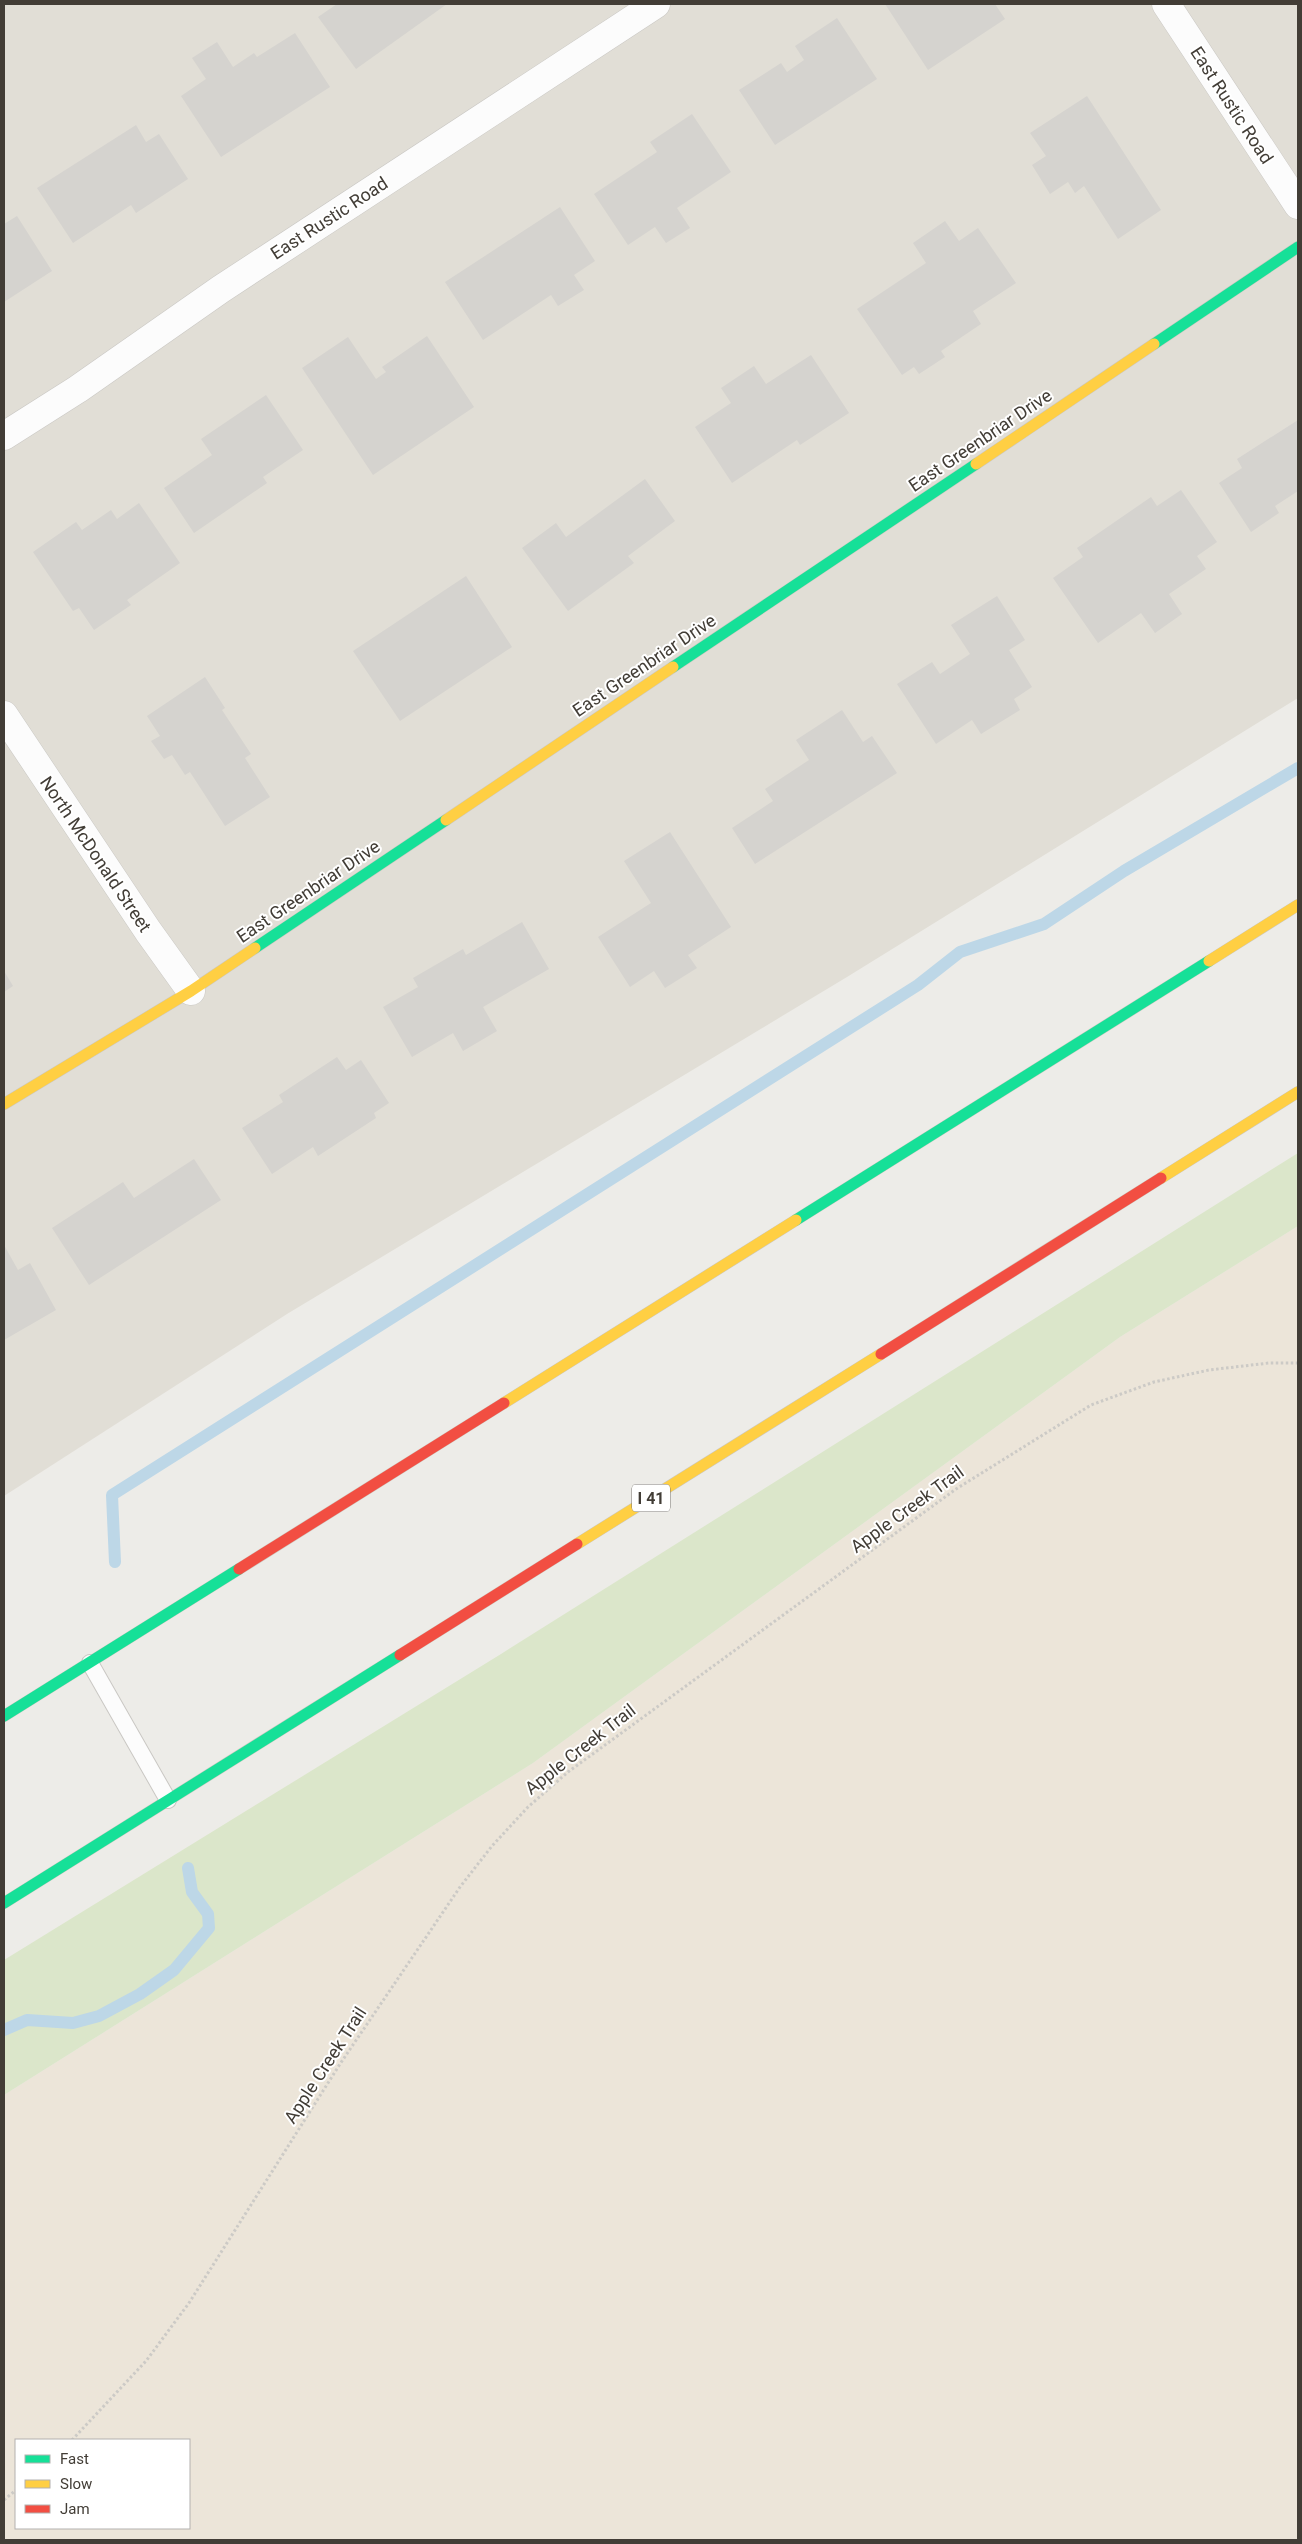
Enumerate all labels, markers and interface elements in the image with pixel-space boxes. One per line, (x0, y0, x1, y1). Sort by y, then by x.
street label: East Rustic Road (1186, 42, 1278, 168)
street label: East Rustic Road (266, 172, 392, 264)
street label: East Greenbriar Drive (904, 384, 1056, 496)
street label: East Greenbriar Drive (568, 609, 720, 721)
street label: North McDonald Street (36, 772, 156, 936)
street label: East Greenbriar Drive (232, 835, 384, 947)
street label: Apple Creek Trail (846, 1461, 968, 1557)
road number: I 41 (632, 1485, 670, 1512)
street label: Apple Creek Trail (520, 1699, 640, 1799)
street label: Apple Creek Trail (280, 2003, 370, 2127)
legend (15, 2439, 190, 2529)
text: Fast (60, 2450, 89, 2468)
text: Slow (60, 2475, 92, 2493)
text: Jam (60, 2500, 90, 2518)

